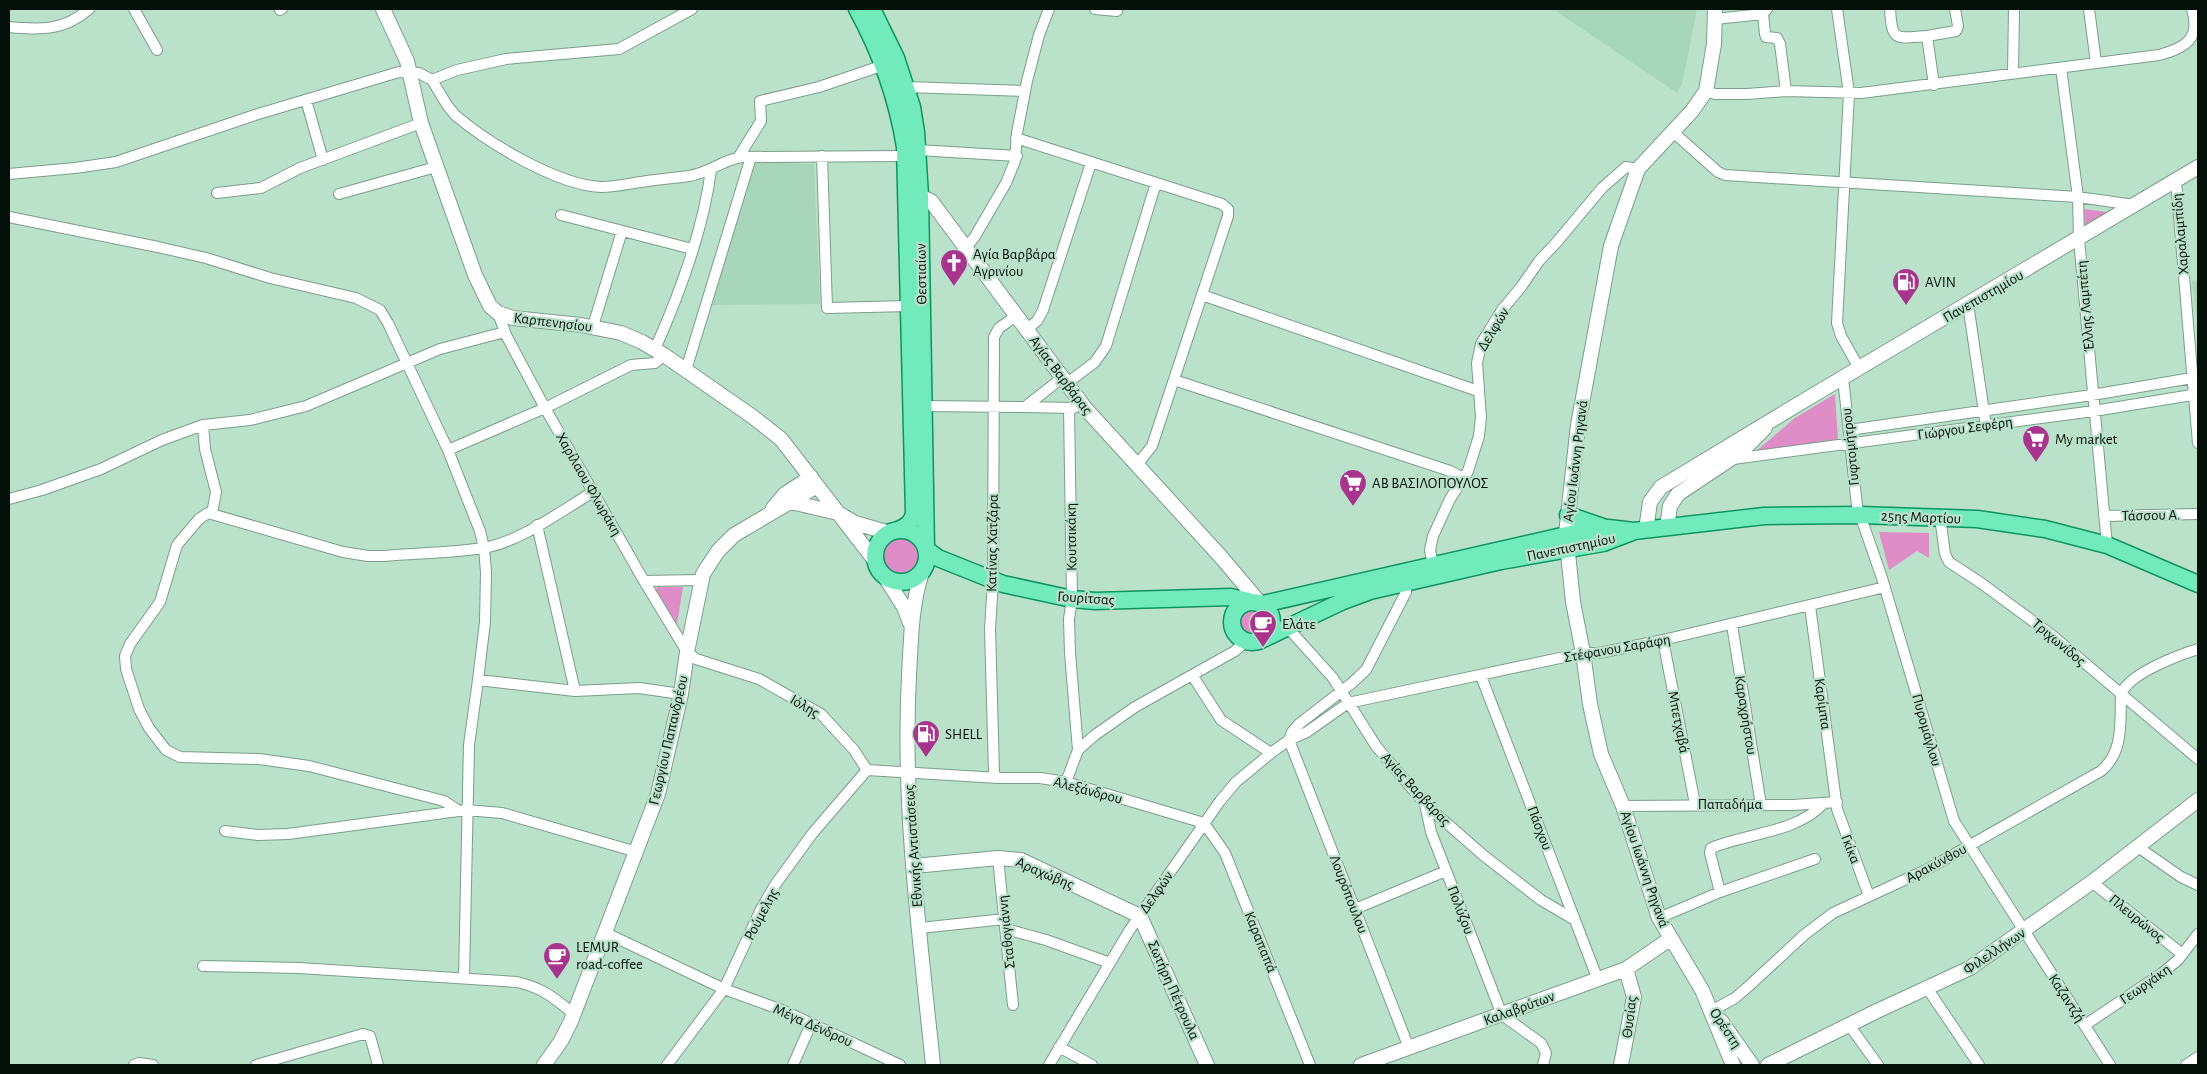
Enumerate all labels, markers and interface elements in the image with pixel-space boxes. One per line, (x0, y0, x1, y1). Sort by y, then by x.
street label: Χαραλαμπίδη (2169, 193, 2192, 275)
street label: Θεστιαίων (913, 243, 930, 305)
place label: Αγία Βαρβάρα Αγρινίου (973, 247, 1056, 279)
church icon: Αγία Βαρβάρα Αγρινίου (939, 248, 969, 287)
street label: Έλλης Λαμπέτη (2074, 260, 2097, 352)
fuel station icon: AVIN (1891, 267, 1921, 306)
street label: Πανεπιστημίου (1940, 267, 2026, 325)
place label: AVIN (1925, 275, 1956, 290)
street label: Δελφών (1475, 305, 1512, 353)
street label: Καρπενησίου (513, 310, 593, 335)
street label: Αγίας Βαρβάρας (1026, 333, 1095, 418)
street label: Αγίου Ιωάννη Ρηγανά (1561, 399, 1590, 523)
street label: Γυφτομήτρου (1839, 407, 1862, 487)
street label: Γιώργου Σεφέρη (1917, 414, 2014, 443)
supermarket icon: My market (2021, 424, 2051, 463)
street label: Χαρίλαου Φλωράκη (553, 430, 624, 538)
place label: My market (2055, 432, 2118, 447)
supermarket icon: ΑΒ ΒΑΣΙΛΟΠΟΥΛΟΣ (1338, 468, 1368, 507)
place label: ΑΒ ΒΑΣΙΛΟΠΟΥΛΟΣ (1372, 476, 1488, 491)
street label: Κατίνας Χατζάρα (984, 494, 1001, 592)
street label: Κουτσικάκη (1063, 503, 1080, 571)
street label: Τάσσου Α. (2121, 507, 2181, 524)
street label: 25ης Μαρτίου (1881, 509, 1961, 526)
street label: Πανεπιστημίου (1525, 531, 1617, 564)
street label: Γουρίτσας (1057, 589, 1115, 608)
cafe icon: Ελάτε (1248, 609, 1278, 648)
street label: Τριχωνίδος (2029, 616, 2088, 669)
place label: Ελάτε (1282, 617, 1316, 632)
street label: Στέφανου Σαράφη (1563, 632, 1672, 665)
street label: Γεωργίου Παπανδρέου (646, 674, 691, 806)
street label: Καραχρήστου (1732, 674, 1759, 756)
street label: Καρίμπα (1811, 677, 1834, 731)
street label: Μπετχαβά (1665, 690, 1692, 755)
street label: Ιόλης (788, 692, 822, 721)
street label: Πυρομάγλου (1909, 692, 1944, 768)
fuel station icon: SHELL (911, 719, 941, 758)
place label: SHELL (945, 727, 983, 742)
street label: Αγίας Βαρβάρας (1378, 750, 1453, 829)
street label: Αλεξάνδρου (1052, 774, 1124, 807)
street label: Εθνικής Αντιστάσεως (902, 784, 925, 908)
street label: Παπαδήμα (1698, 797, 1762, 812)
street label: Πάσχου (1524, 804, 1555, 852)
street label: Αγίου Ιωάννη Ρηγανά (1617, 809, 1672, 930)
street label: Γκίκα (1838, 833, 1863, 866)
street label: Αρακύνθου (1903, 841, 1969, 886)
street label: Λουρόπουλου (1327, 853, 1370, 935)
street label: Αραχώβης (1014, 855, 1076, 892)
street label: Δελφών (1137, 869, 1176, 916)
street label: Πολύζου (1444, 884, 1477, 937)
street label: Ρούμελης (742, 886, 781, 943)
street label: Πλευρώνος (2106, 892, 2167, 945)
street label: Σταθογιάννη (995, 895, 1018, 969)
street label: Καραπαπά (1241, 909, 1280, 975)
street label: Φιλελλήνων (1961, 925, 2028, 978)
street label: Σωτήρη Πέτρουλα (1145, 938, 1202, 1042)
place label: LEMUR road-coffee (576, 940, 643, 972)
cafe icon: LEMUR road-coffee (542, 941, 572, 980)
street label: Γεωργάκη (2117, 961, 2174, 1007)
street label: Καζαντζή (2046, 972, 2088, 1025)
street label: Καλαβρύτων (1482, 989, 1557, 1028)
street label: Θυσίας (1619, 995, 1640, 1039)
street label: Μέγα Δένδρου (771, 1001, 855, 1050)
street label: Ορέστη (1707, 1006, 1744, 1051)

